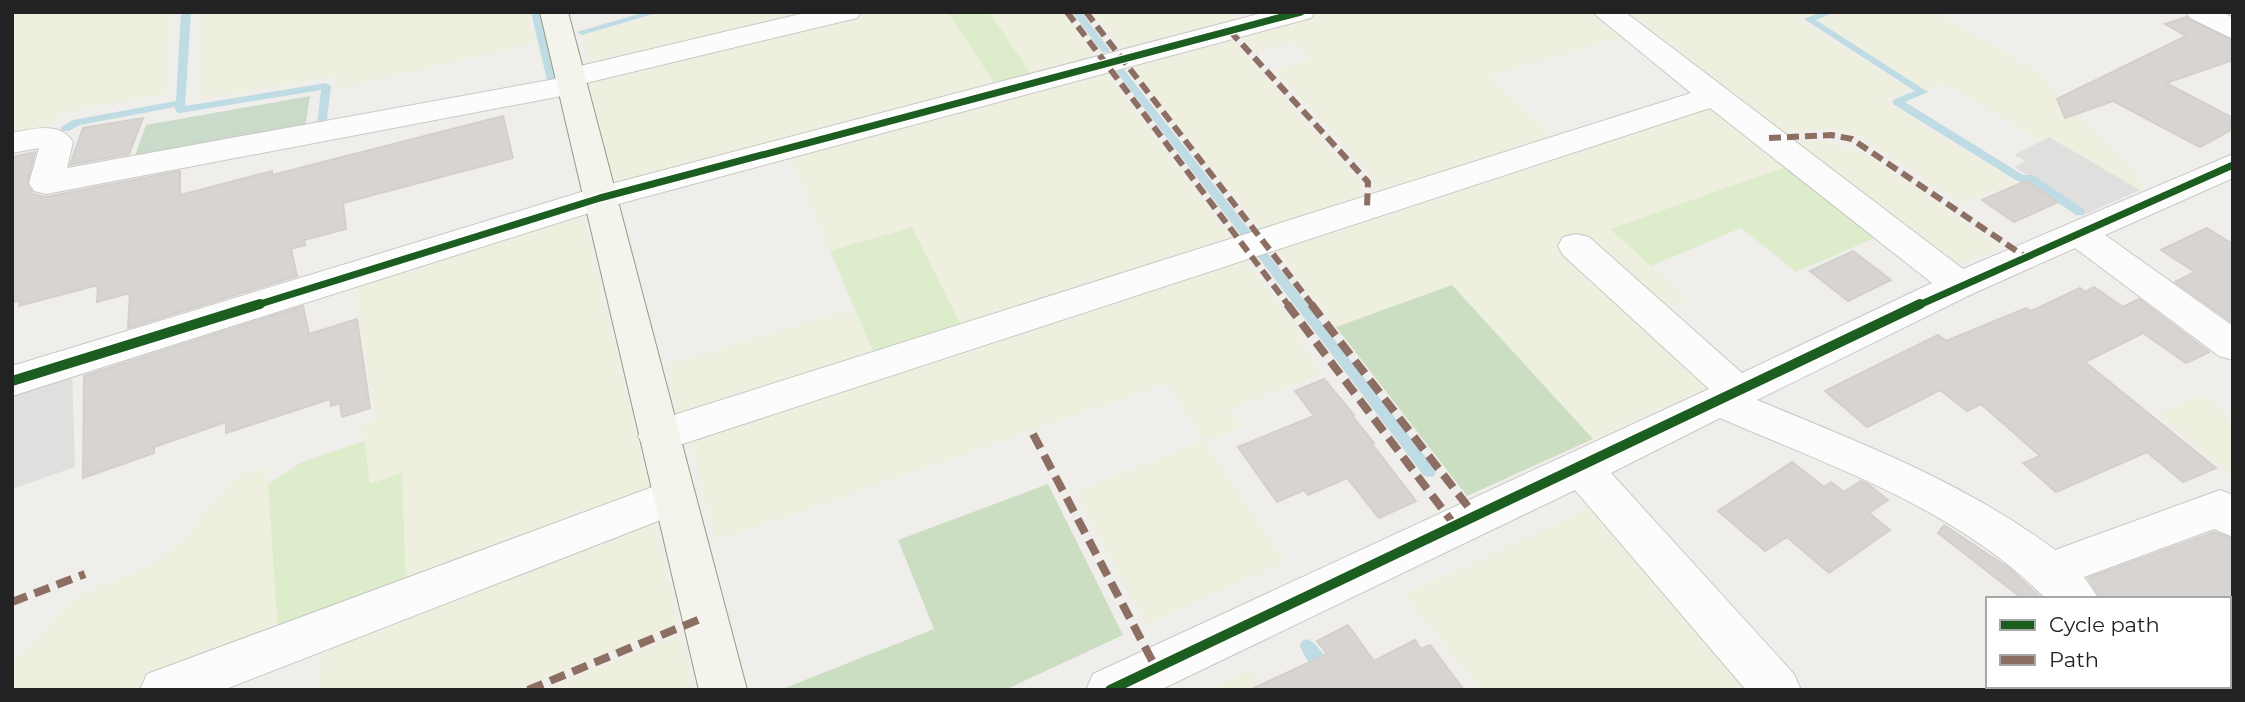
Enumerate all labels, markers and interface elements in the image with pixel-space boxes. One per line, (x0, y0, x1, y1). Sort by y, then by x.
legend (1986, 597, 2231, 688)
text: Cycle path (2049, 612, 2160, 637)
text: Path (2049, 647, 2099, 672)

